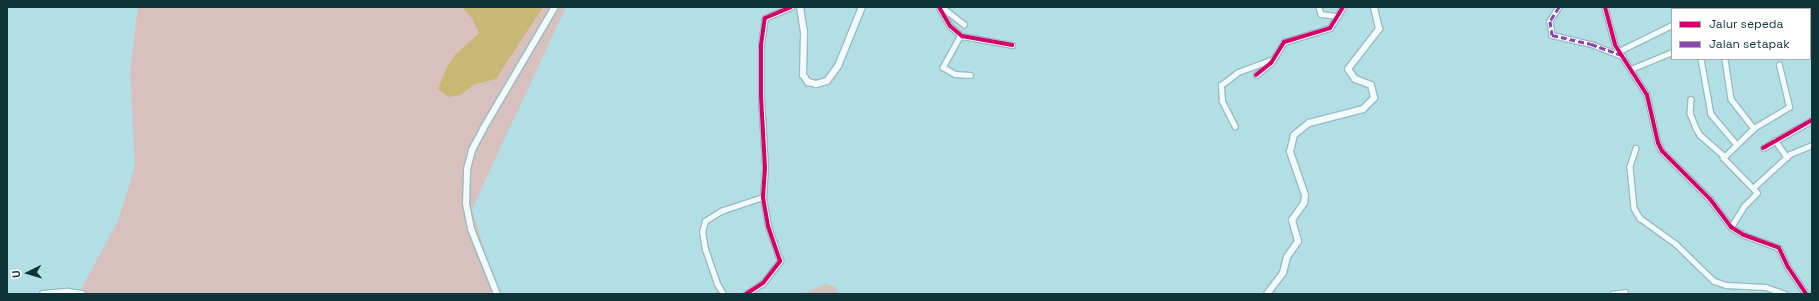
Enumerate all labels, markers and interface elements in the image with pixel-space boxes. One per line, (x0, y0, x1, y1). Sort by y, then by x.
legend (1671, 8, 1811, 60)
text: Jalur sepeda (1709, 16, 1784, 32)
text: Jalan setapak (1709, 36, 1790, 52)
north arrow (8, 253, 48, 293)
text: U (9, 270, 23, 278)

